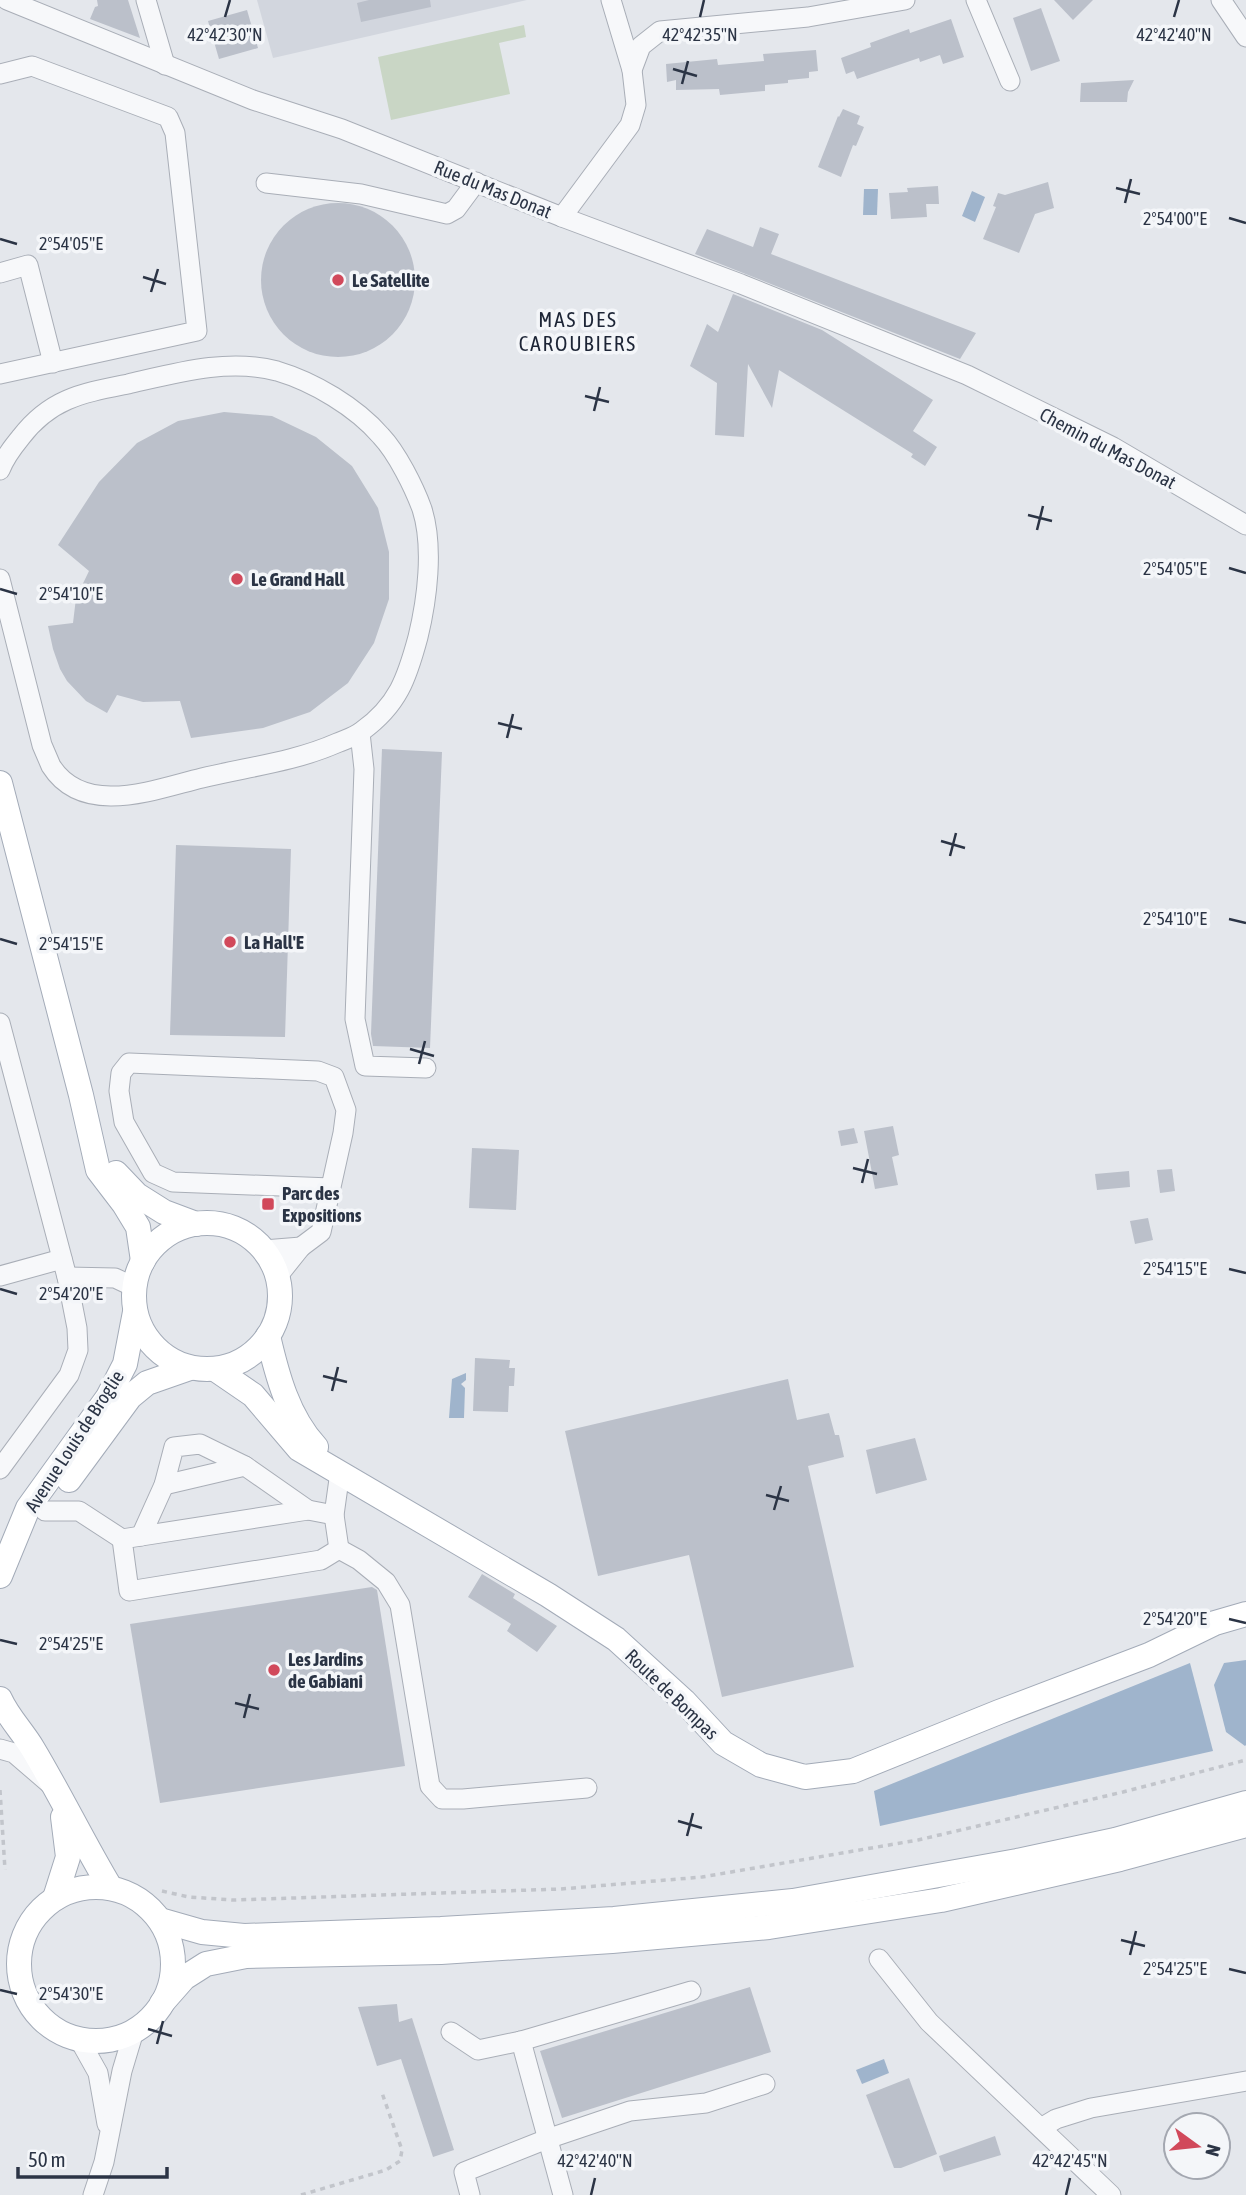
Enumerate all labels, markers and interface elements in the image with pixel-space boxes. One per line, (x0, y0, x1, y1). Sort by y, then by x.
text: 42°42'30"N (187, 24, 263, 45)
text: 42°42'35"N (662, 24, 738, 45)
text: 42°42'40"N (1136, 24, 1212, 45)
street label: Rue du Mas Donat (431, 155, 555, 223)
text: 2°54'00"E (1143, 208, 1207, 229)
text: 2°54'05"E (39, 233, 103, 254)
place label: Le Satellite (352, 269, 430, 291)
marker: Le Satellite (330, 272, 346, 288)
district label: MAS DES CAROUBIERS (519, 307, 637, 355)
street label: Chemin du Mas Donat (1036, 403, 1180, 493)
text: 2°54'05"E (1143, 558, 1207, 579)
place label: Le Grand Hall (251, 568, 345, 590)
marker: Le Grand Hall (229, 571, 245, 587)
text: 2°54'10"E (39, 583, 103, 604)
text: 2°54'10"E (1143, 908, 1207, 929)
place label: La Hall'E (244, 931, 304, 953)
text: 2°54'15"E (39, 933, 103, 954)
marker: La Hall'E (222, 934, 238, 950)
place label: Parc des Expositions (282, 1182, 362, 1226)
marker: Parc des Expositions (260, 1196, 276, 1212)
text: 2°54'15"E (1143, 1258, 1207, 1279)
text: 2°54'20"E (39, 1283, 103, 1304)
street label: Avenue Louis de Broglie (20, 1366, 128, 1516)
text: 2°54'20"E (1143, 1608, 1207, 1629)
text: 2°54'25"E (39, 1633, 103, 1654)
street label: Route de Bompas (621, 1644, 723, 1744)
place label: Les Jardins de Gabiani (288, 1648, 363, 1692)
marker: Les Jardins de Gabiani (266, 1662, 282, 1678)
text: 2°54'25"E (1143, 1958, 1207, 1979)
text: 2°54'30"E (39, 1983, 103, 2004)
north arrow (1162, 2111, 1232, 2181)
scale bar (18, 2136, 166, 2180)
text: N (1201, 2142, 1225, 2159)
text: 50 m (28, 2147, 66, 2171)
text: 42°42'40"N (557, 2150, 633, 2171)
text: 42°42'45"N (1032, 2150, 1108, 2171)

